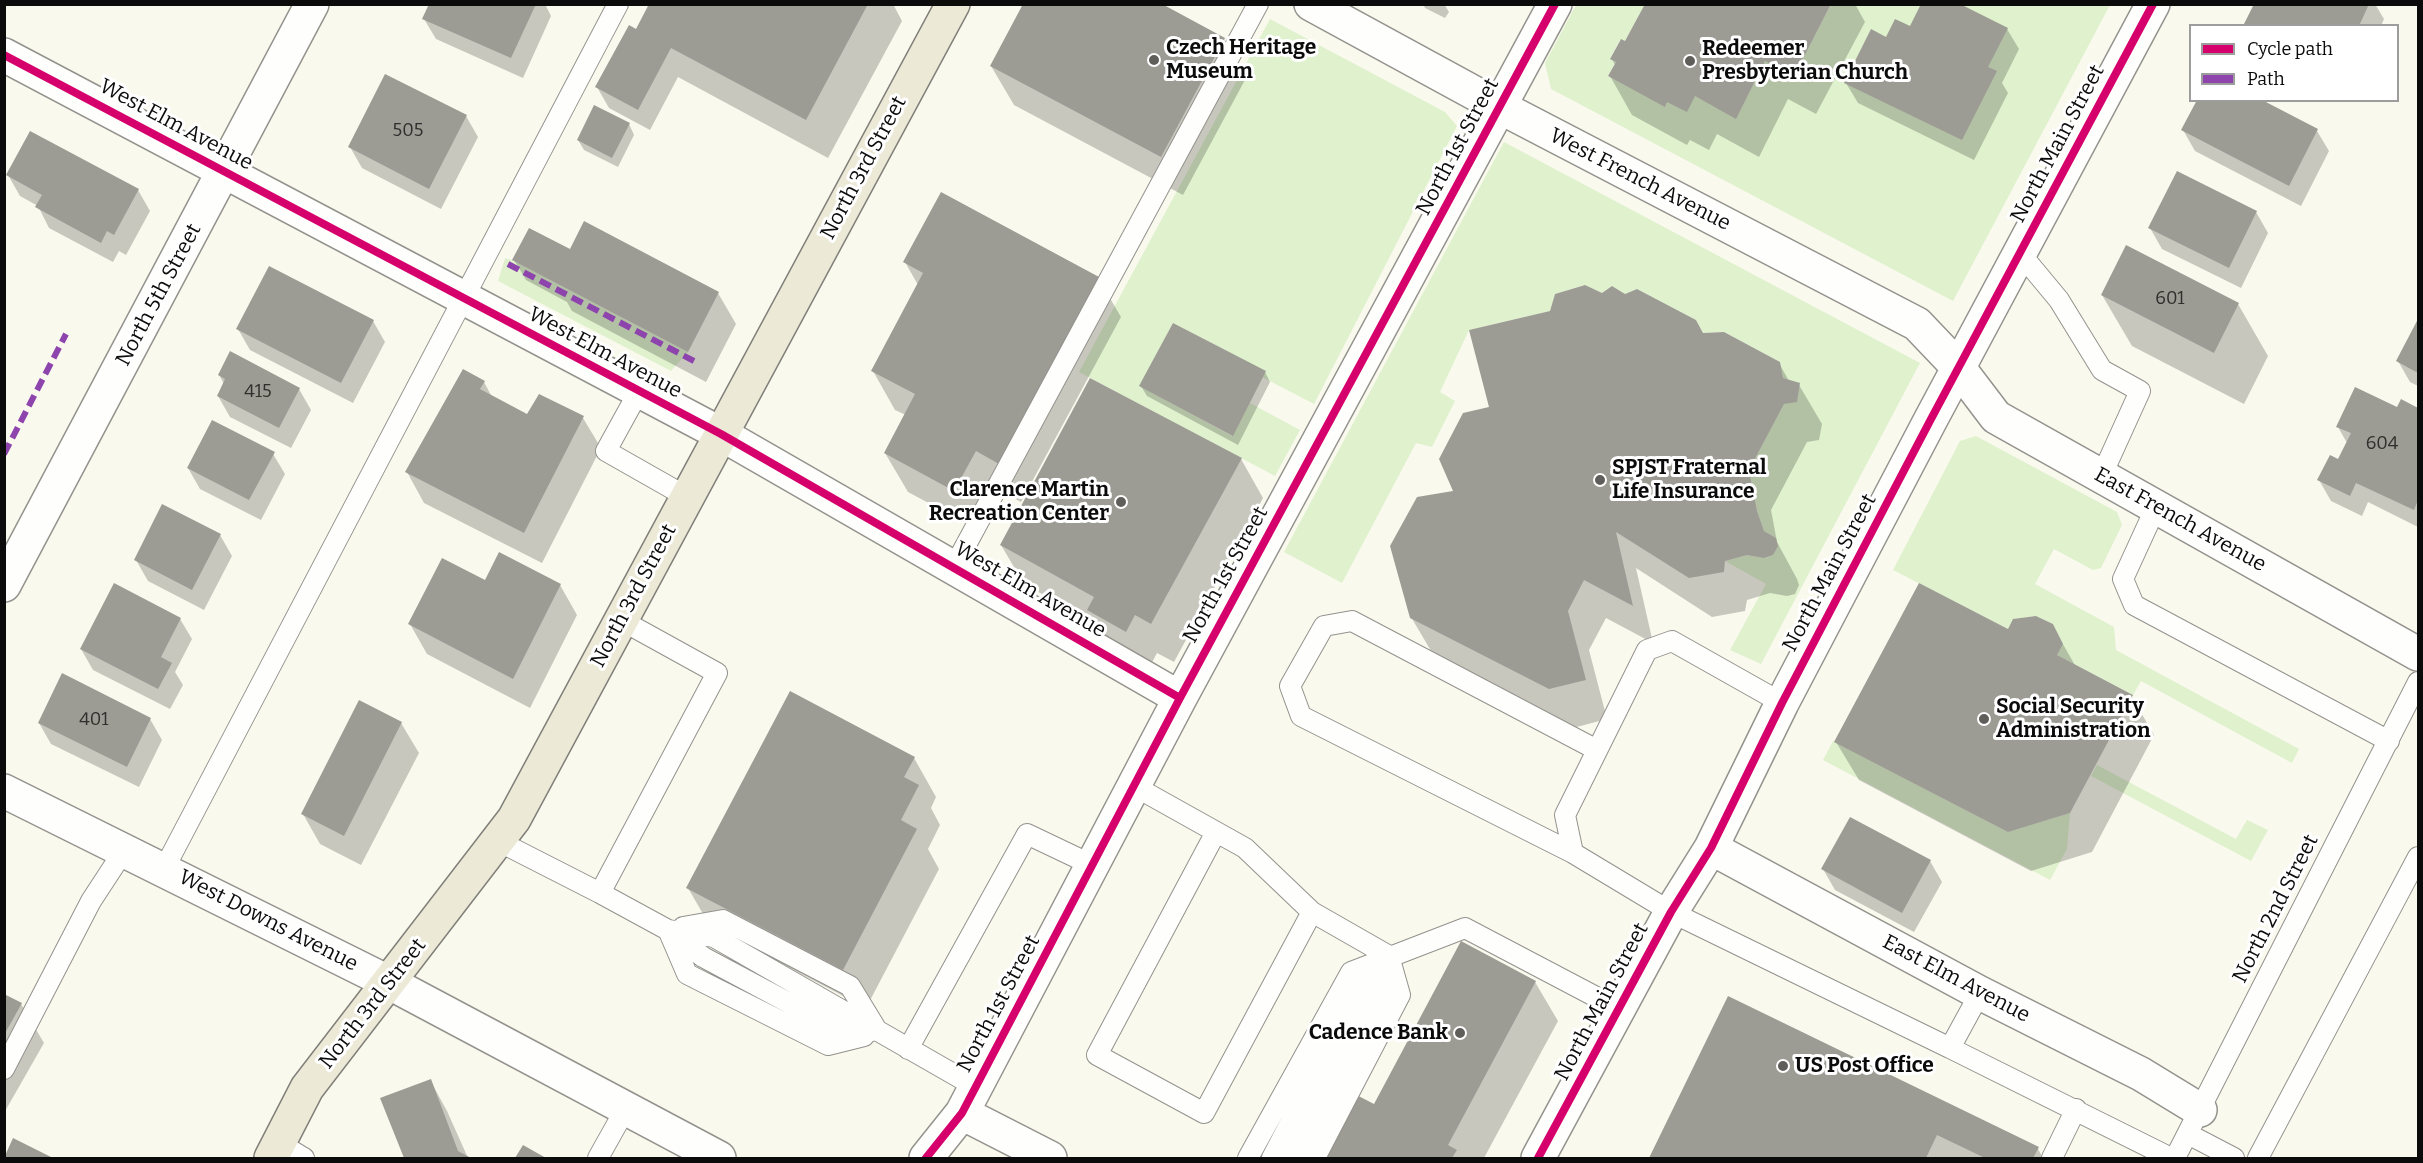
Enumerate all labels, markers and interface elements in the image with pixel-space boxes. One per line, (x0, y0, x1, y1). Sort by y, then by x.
legend (2189, 24, 2399, 102)
place label: Czech Heritage Museum (1166, 35, 1316, 85)
place label: Redeemer Presbyterian Church (1702, 36, 1908, 86)
text: Cycle path (2247, 38, 2333, 60)
marker: Czech Heritage Museum (1147, 53, 1161, 67)
marker: Redeemer Presbyterian Church (1683, 54, 1697, 68)
street label: North Main Street (2006, 61, 2110, 227)
text: Path (2247, 68, 2285, 90)
street label: West Elm Avenue (95, 74, 257, 176)
street label: North 1st Street (1411, 74, 1505, 220)
street label: North 3rd Street (816, 92, 912, 244)
house number: 505 (393, 120, 423, 142)
street label: West French Avenue (1545, 123, 1735, 237)
street label: North 5th Street (111, 220, 207, 370)
house number: 601 (2155, 288, 2185, 310)
street label: West Elm Avenue (524, 302, 686, 404)
house number: 415 (244, 381, 272, 403)
house number: 604 (2366, 433, 2398, 455)
place label: SPJST Fraternal Life Insurance (1612, 455, 1766, 505)
street label: East French Avenue (2090, 462, 2270, 578)
marker: SPJST Fraternal Life Insurance (1593, 473, 1607, 487)
place label: Clarence Martin Recreation Center (929, 477, 1109, 527)
street label: North Main Street (1778, 490, 1882, 656)
marker: Clarence Martin Recreation Center (1114, 495, 1128, 509)
street label: North 1st Street (1178, 502, 1274, 648)
street label: North 3rd Street (586, 520, 682, 672)
street label: West Elm Avenue (950, 536, 1110, 644)
place label: Social Security Administration (1996, 694, 2151, 744)
house number: 401 (79, 709, 109, 731)
marker: Social Security Administration (1977, 712, 1991, 726)
street label: North 2nd Street (2228, 831, 2324, 987)
street label: West Downs Avenue (174, 865, 362, 977)
street label: North Main Street (1550, 919, 1654, 1085)
street label: East Elm Avenue (1878, 930, 2034, 1028)
street label: North 1st Street (952, 931, 1046, 1077)
street label: North 3rd Street (314, 934, 432, 1074)
place label: Cadence Bank (1309, 1020, 1448, 1046)
marker: Cadence Bank (1453, 1026, 1467, 1040)
place label: US Post Office (1795, 1053, 1934, 1079)
marker: US Post Office (1776, 1059, 1790, 1073)

